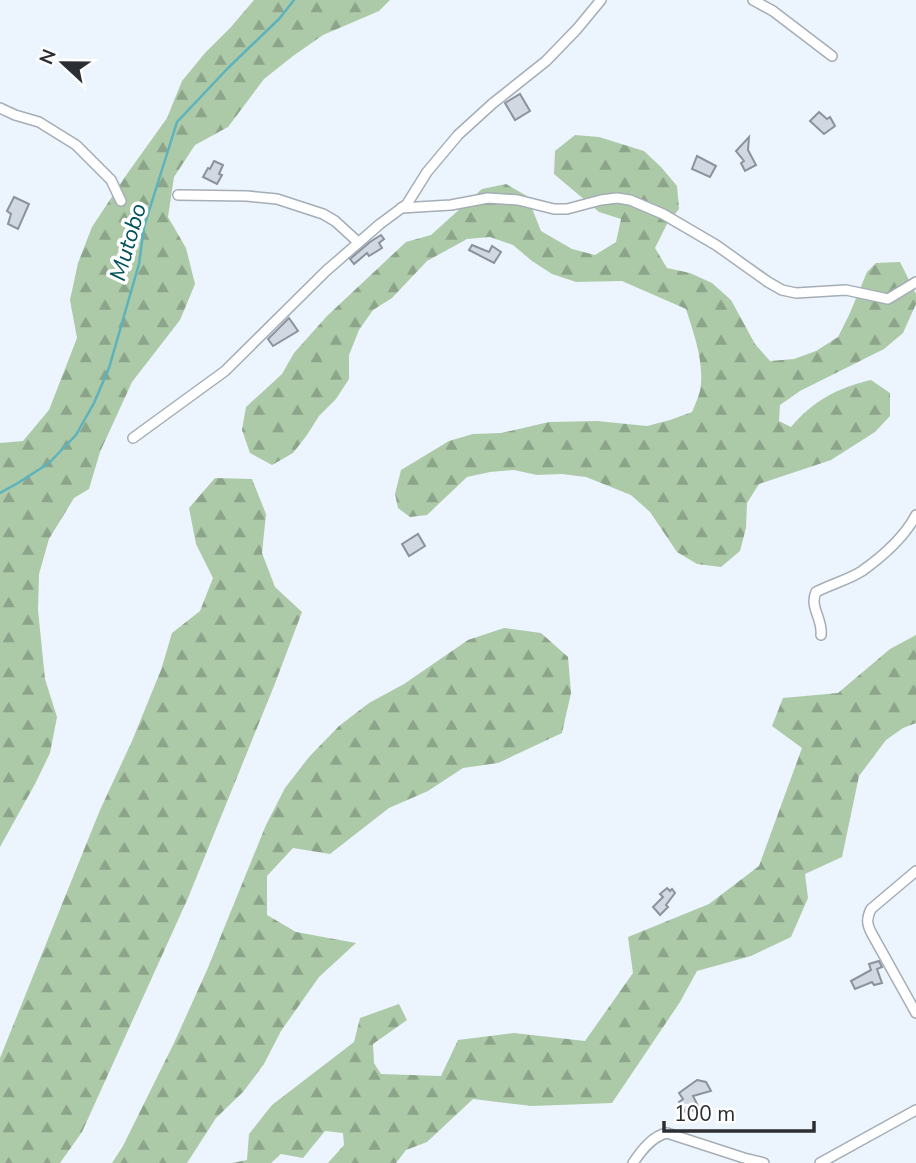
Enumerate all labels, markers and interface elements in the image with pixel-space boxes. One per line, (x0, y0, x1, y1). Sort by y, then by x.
north arrow (28, 28, 98, 98)
text: N (33, 46, 63, 68)
water label: Mutobo (102, 200, 154, 284)
scale bar (664, 1090, 814, 1134)
text: 100 m (674, 1100, 735, 1128)

